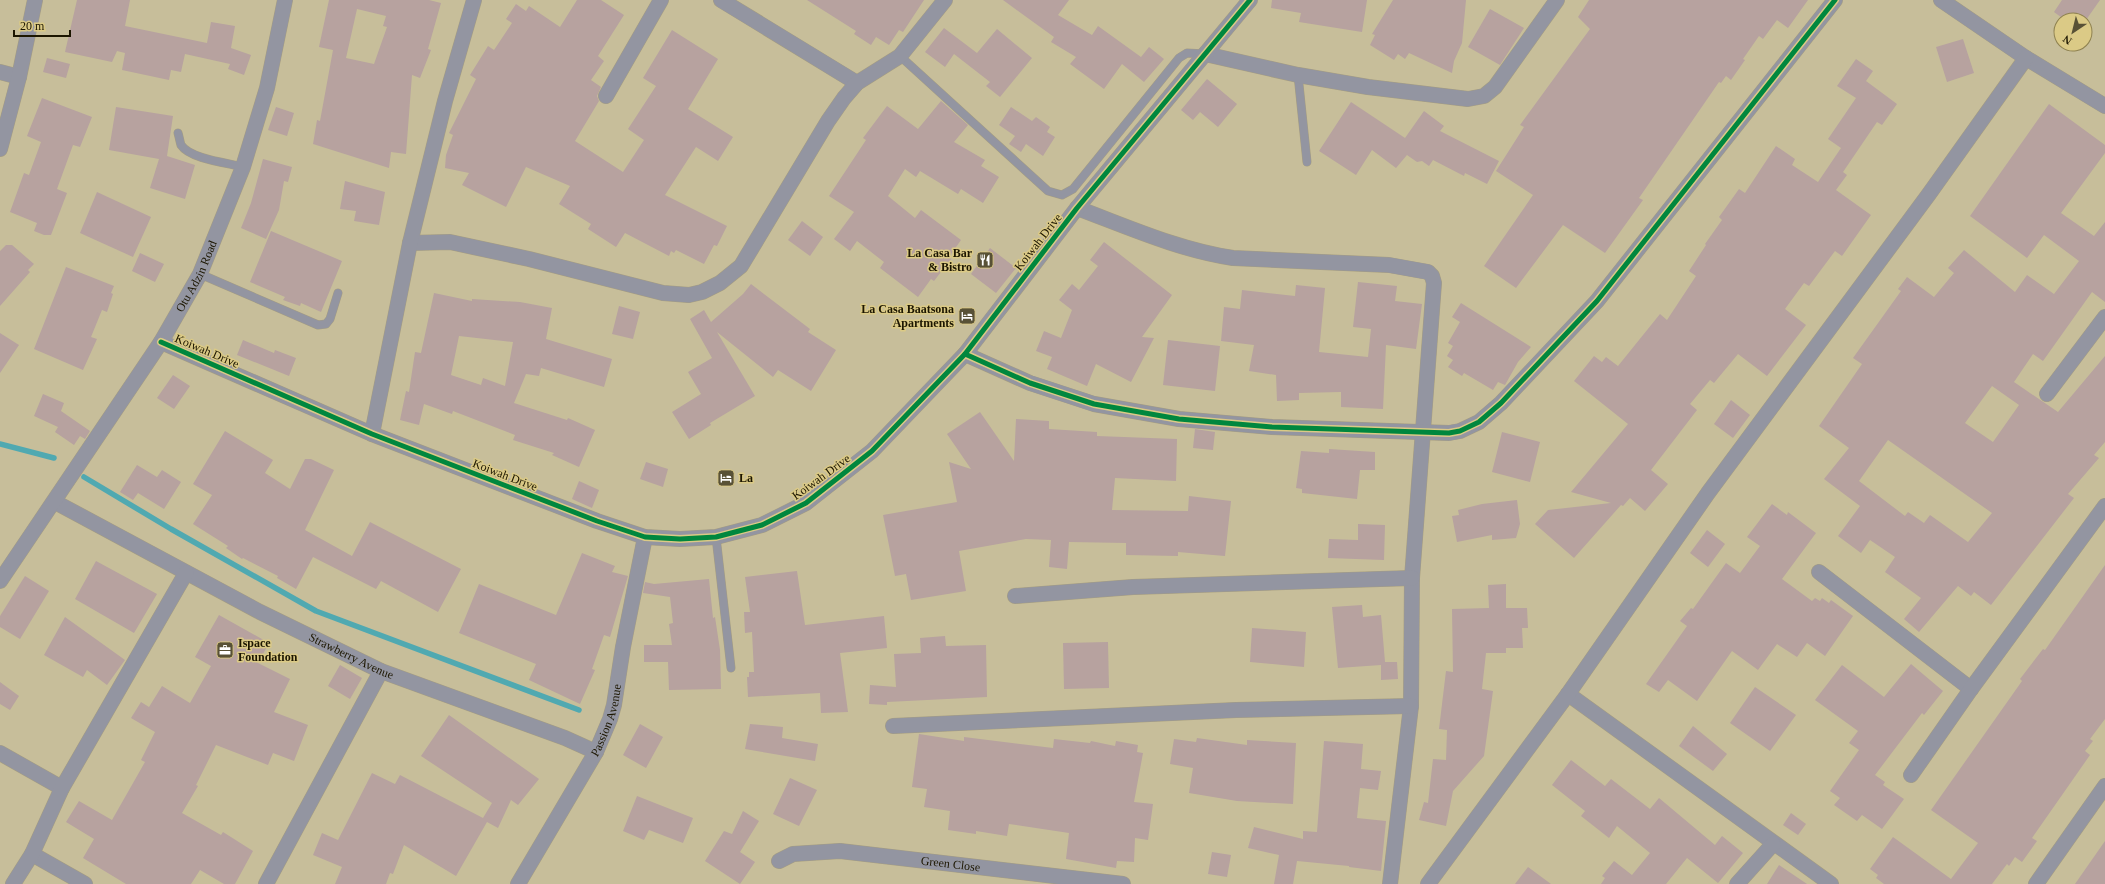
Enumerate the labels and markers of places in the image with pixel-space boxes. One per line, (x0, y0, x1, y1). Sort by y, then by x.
place label: La Casa Bar & Bistro (907, 246, 973, 274)
restaurant icon: La Casa Bar & Bistro (975, 250, 995, 270)
place label: La Casa Baatsona Apartments (861, 302, 954, 330)
hotel icon: La Casa Baatsona Apartments (957, 306, 977, 326)
hotel icon: La (716, 468, 736, 488)
place label: La (739, 471, 753, 485)
place label: Ispace Foundation (238, 636, 298, 664)
office icon: Ispace Foundation (215, 640, 235, 660)

